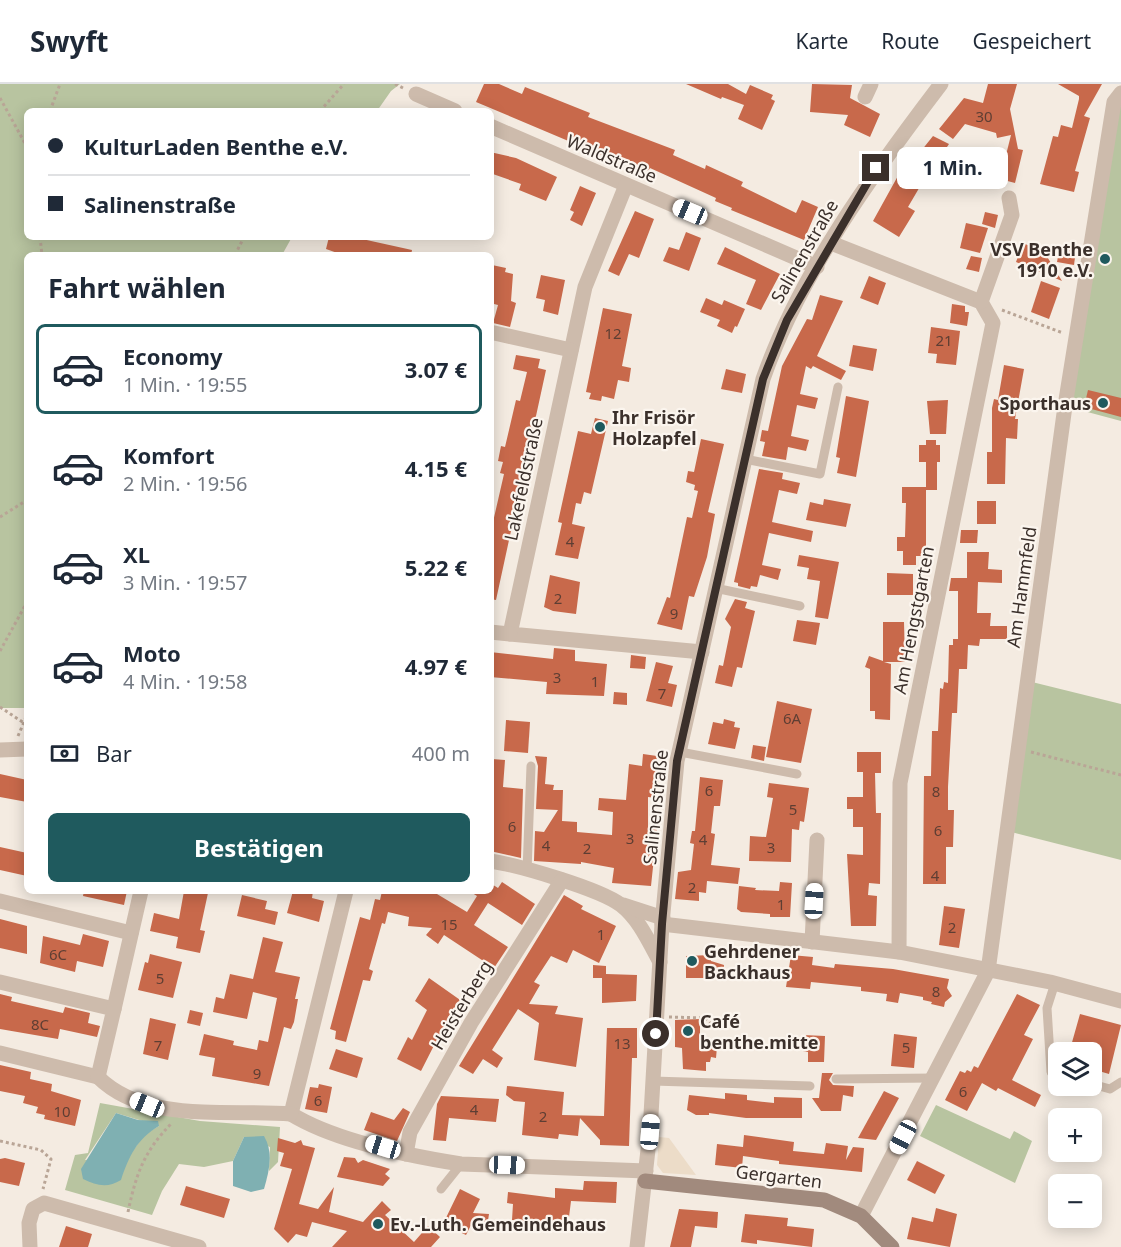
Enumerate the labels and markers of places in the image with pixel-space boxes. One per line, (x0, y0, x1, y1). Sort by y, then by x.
place label: VSV Benthe 1910 e.V. (990, 237, 1093, 282)
marker: VSV Benthe 1910 e.V. (1098, 252, 1112, 266)
place label: Sporthaus (999, 391, 1091, 415)
marker: Sporthaus (1096, 396, 1110, 410)
place label: Ihr Frisör Holzapfel (612, 405, 697, 450)
marker: Ihr Frisör Holzapfel (593, 420, 607, 434)
place label: Gehrdener Backhaus (704, 939, 800, 984)
marker: Gehrdener Backhaus (685, 954, 699, 968)
place label: Café benthe.mitte (700, 1009, 818, 1054)
marker: Café benthe.mitte (681, 1024, 695, 1038)
place label: Ev.-Luth. Gemeindehaus (390, 1212, 606, 1236)
marker: Ev.-Luth. Gemeindehaus (371, 1217, 385, 1231)

